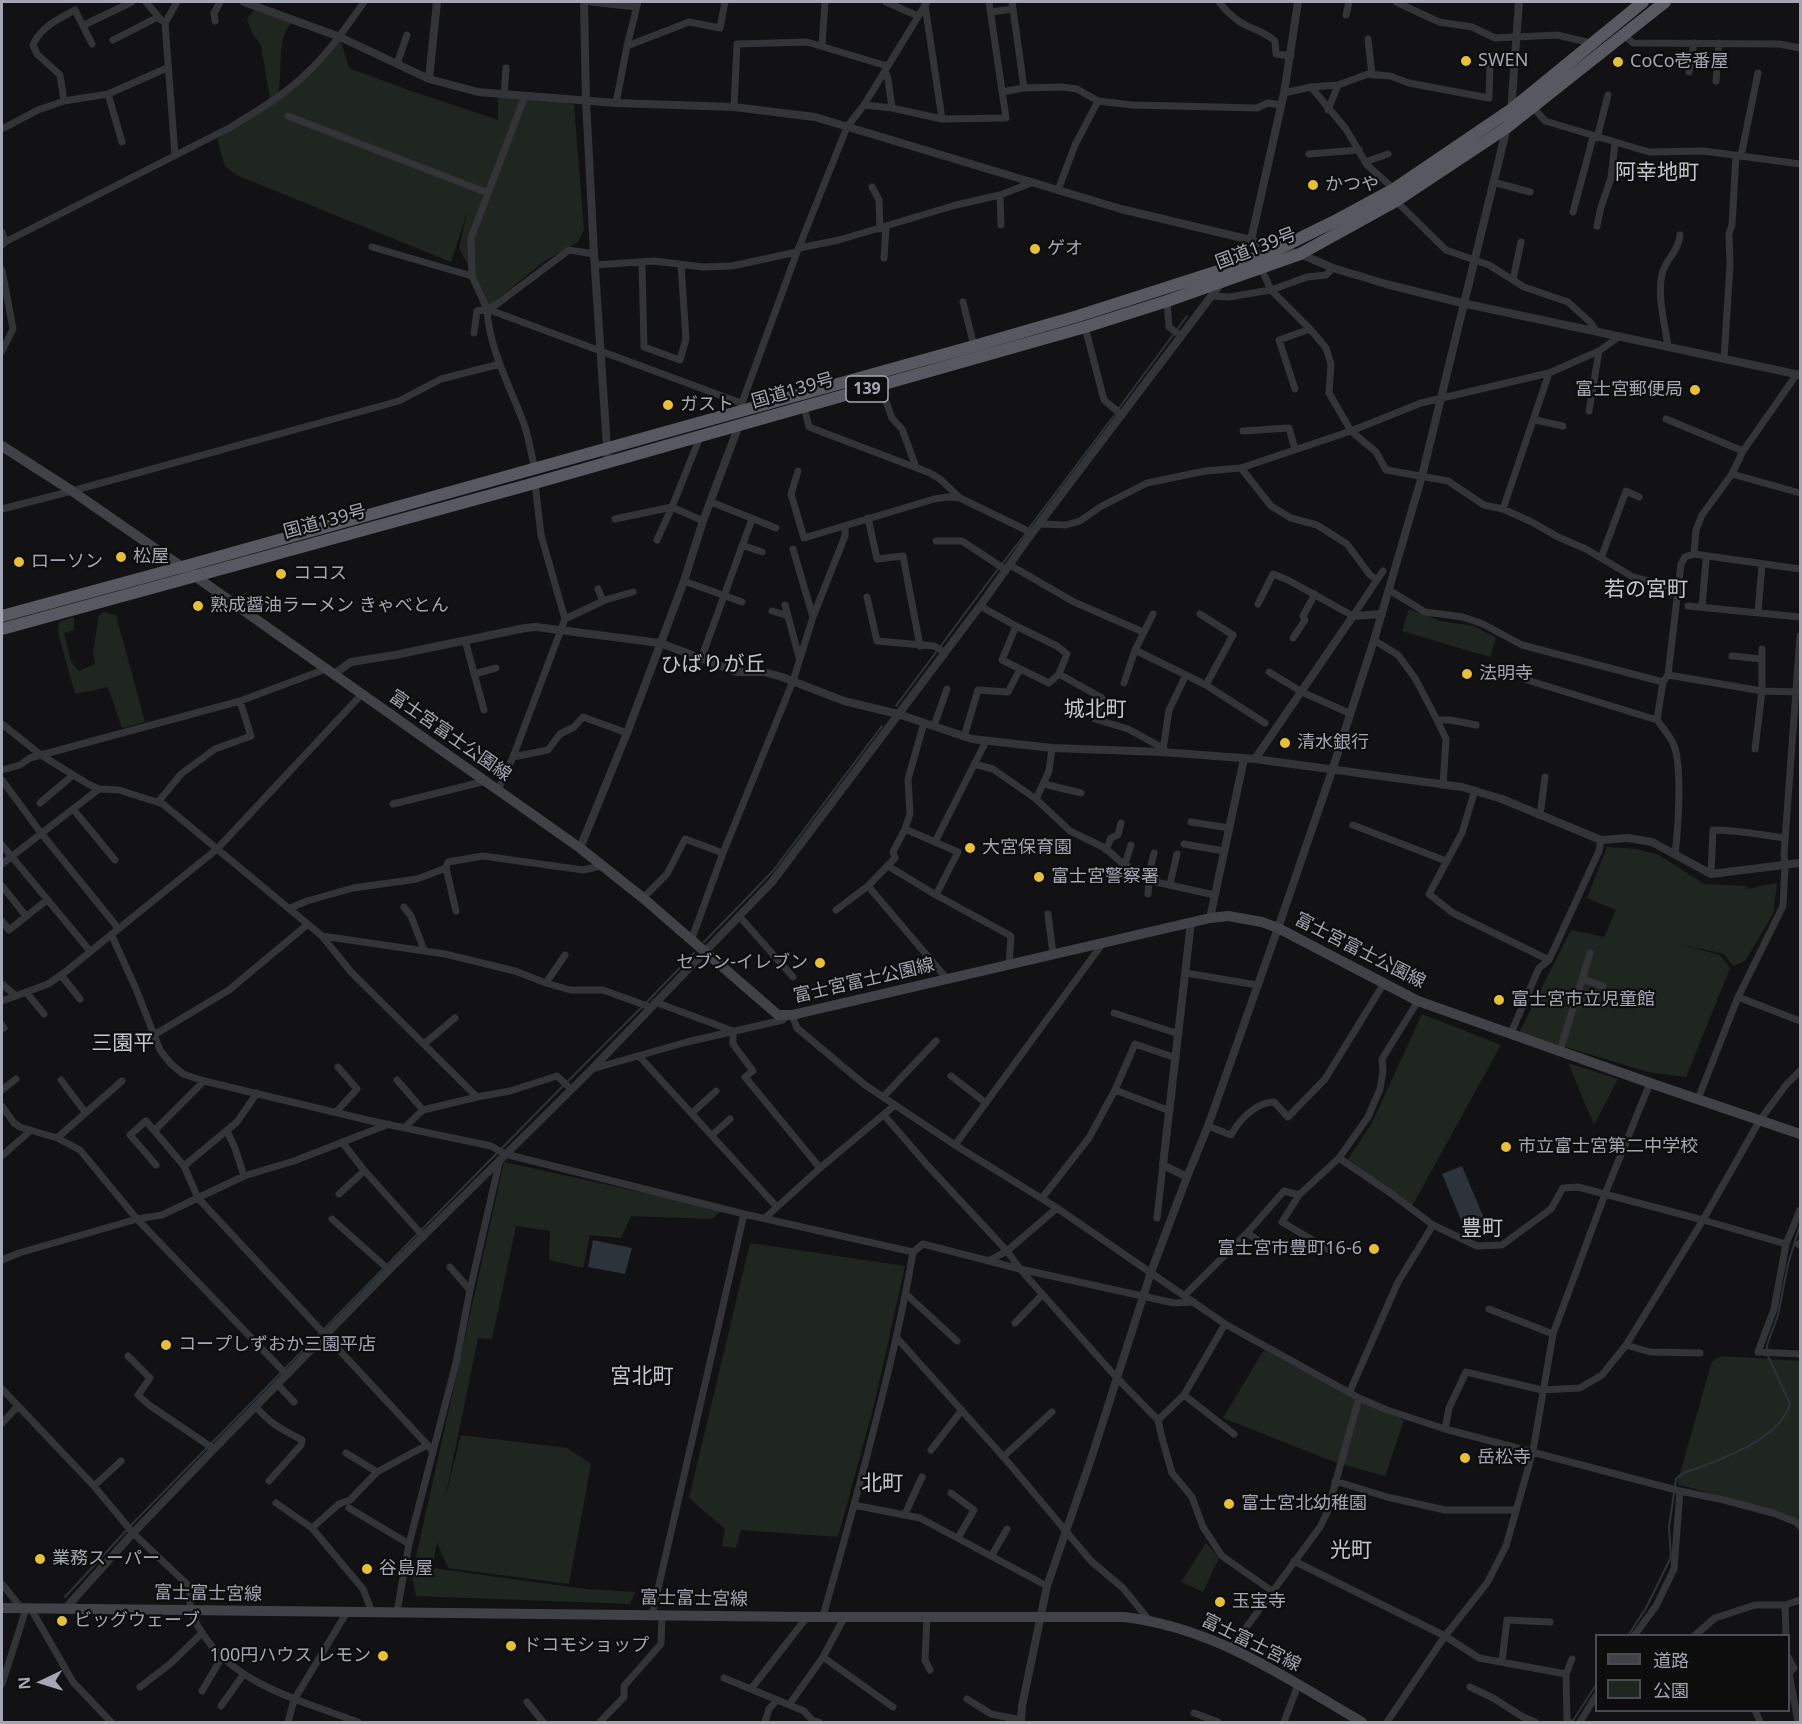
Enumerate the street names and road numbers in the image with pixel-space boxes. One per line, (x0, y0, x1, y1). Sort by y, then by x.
street label: 国道139号 (1213, 224, 1299, 274)
street label: 国道139号 (749, 369, 837, 413)
road number: 139 (846, 376, 888, 402)
street label: 国道139号 (281, 501, 369, 543)
street label: 富士宮富士公園線 (385, 686, 515, 786)
street label: 富士宮富士公園線 (1291, 909, 1429, 993)
street label: 富士宮富士公園線 (791, 954, 937, 1008)
street label: 富士富士宮線 (154, 1582, 262, 1606)
street label: 富士富士宮線 (640, 1587, 748, 1611)
street label: 富士富士宮線 (1198, 1610, 1304, 1676)

